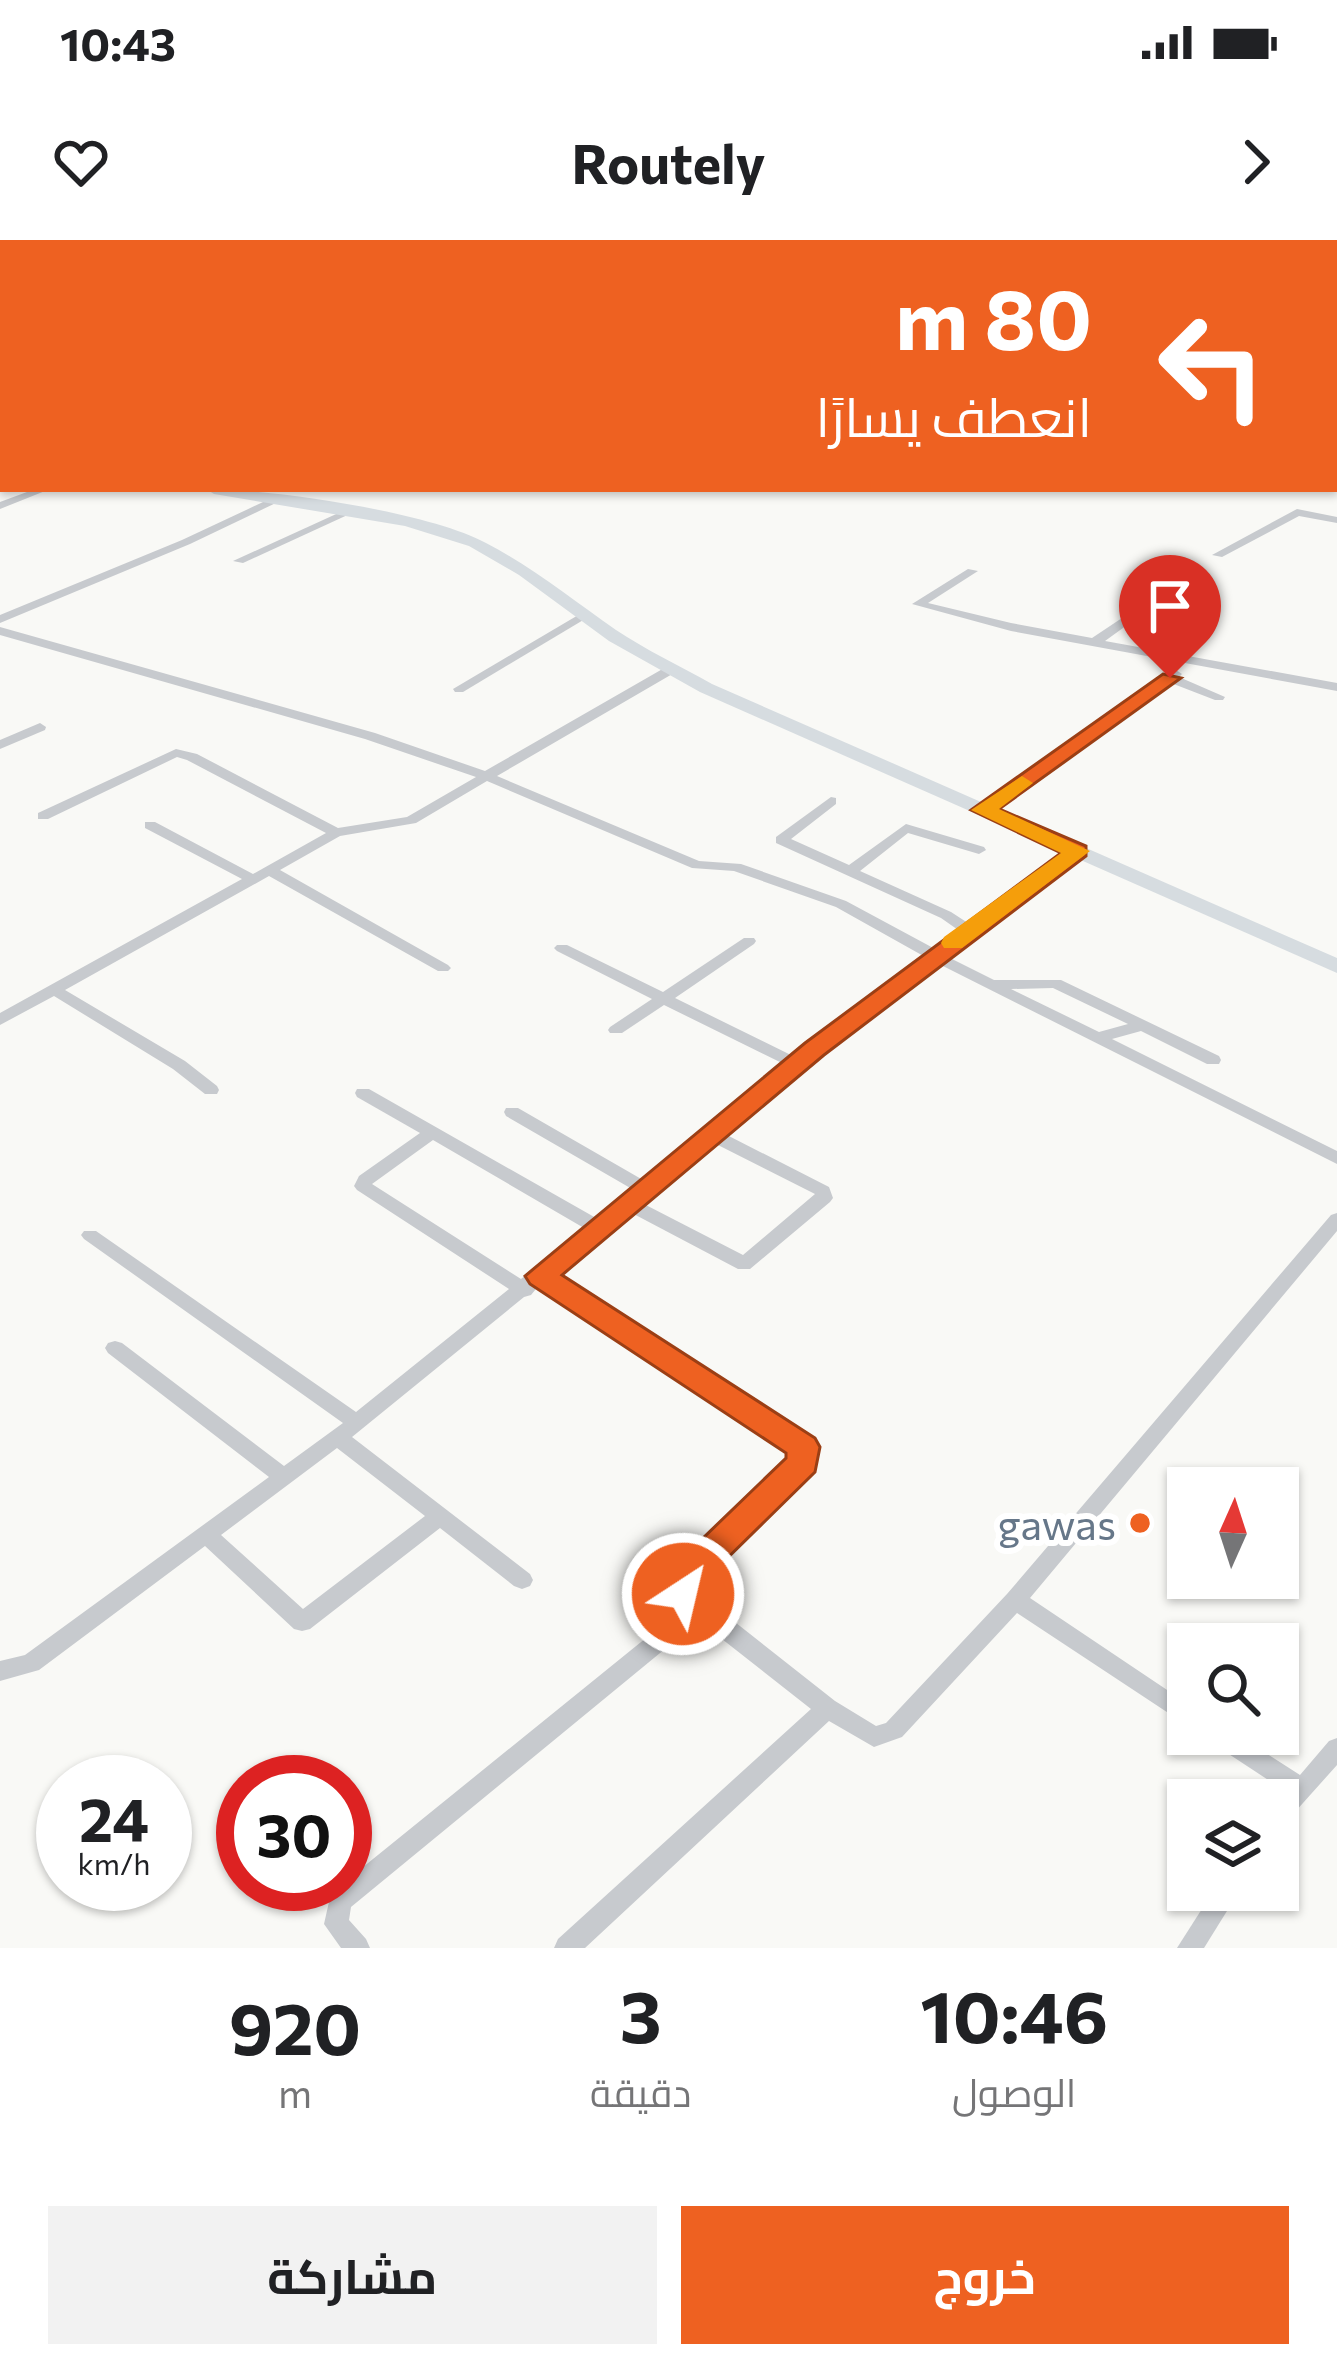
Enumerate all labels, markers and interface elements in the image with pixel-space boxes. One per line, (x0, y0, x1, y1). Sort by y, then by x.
text: 10:43 (60, 15, 176, 70)
icon: heart (48, 129, 114, 195)
text: Routely (572, 129, 765, 195)
icon: forward (1223, 129, 1289, 195)
text: 80 m (895, 265, 1092, 367)
icon: left (1134, 288, 1290, 444)
text: انعطف يسارًا (815, 382, 1092, 448)
pin (1119, 555, 1221, 678)
icon: arrive (1137, 573, 1203, 639)
north arrow (1167, 1467, 1299, 1599)
map controls (1167, 1467, 1299, 1911)
place label: gawas (998, 1497, 1116, 1549)
marker: gawas (1127, 1510, 1153, 1536)
position arrow (620, 1531, 746, 1657)
button: search (1167, 1623, 1299, 1755)
speed limit sign: 30 (216, 1755, 372, 1911)
button: layers (1167, 1779, 1299, 1911)
text: 24 (79, 1781, 149, 1854)
text: km/h (78, 1844, 150, 1881)
text: 3 (620, 1970, 662, 2058)
text: 10:46 (920, 1970, 1108, 2058)
text: 920 (229, 1982, 361, 2070)
text: دقيقة (590, 2067, 691, 2115)
text: الوصول (952, 2067, 1076, 2115)
text: m (278, 2068, 312, 2116)
button: مشاركة (48, 2206, 657, 2344)
button: خروج (681, 2206, 1289, 2344)

